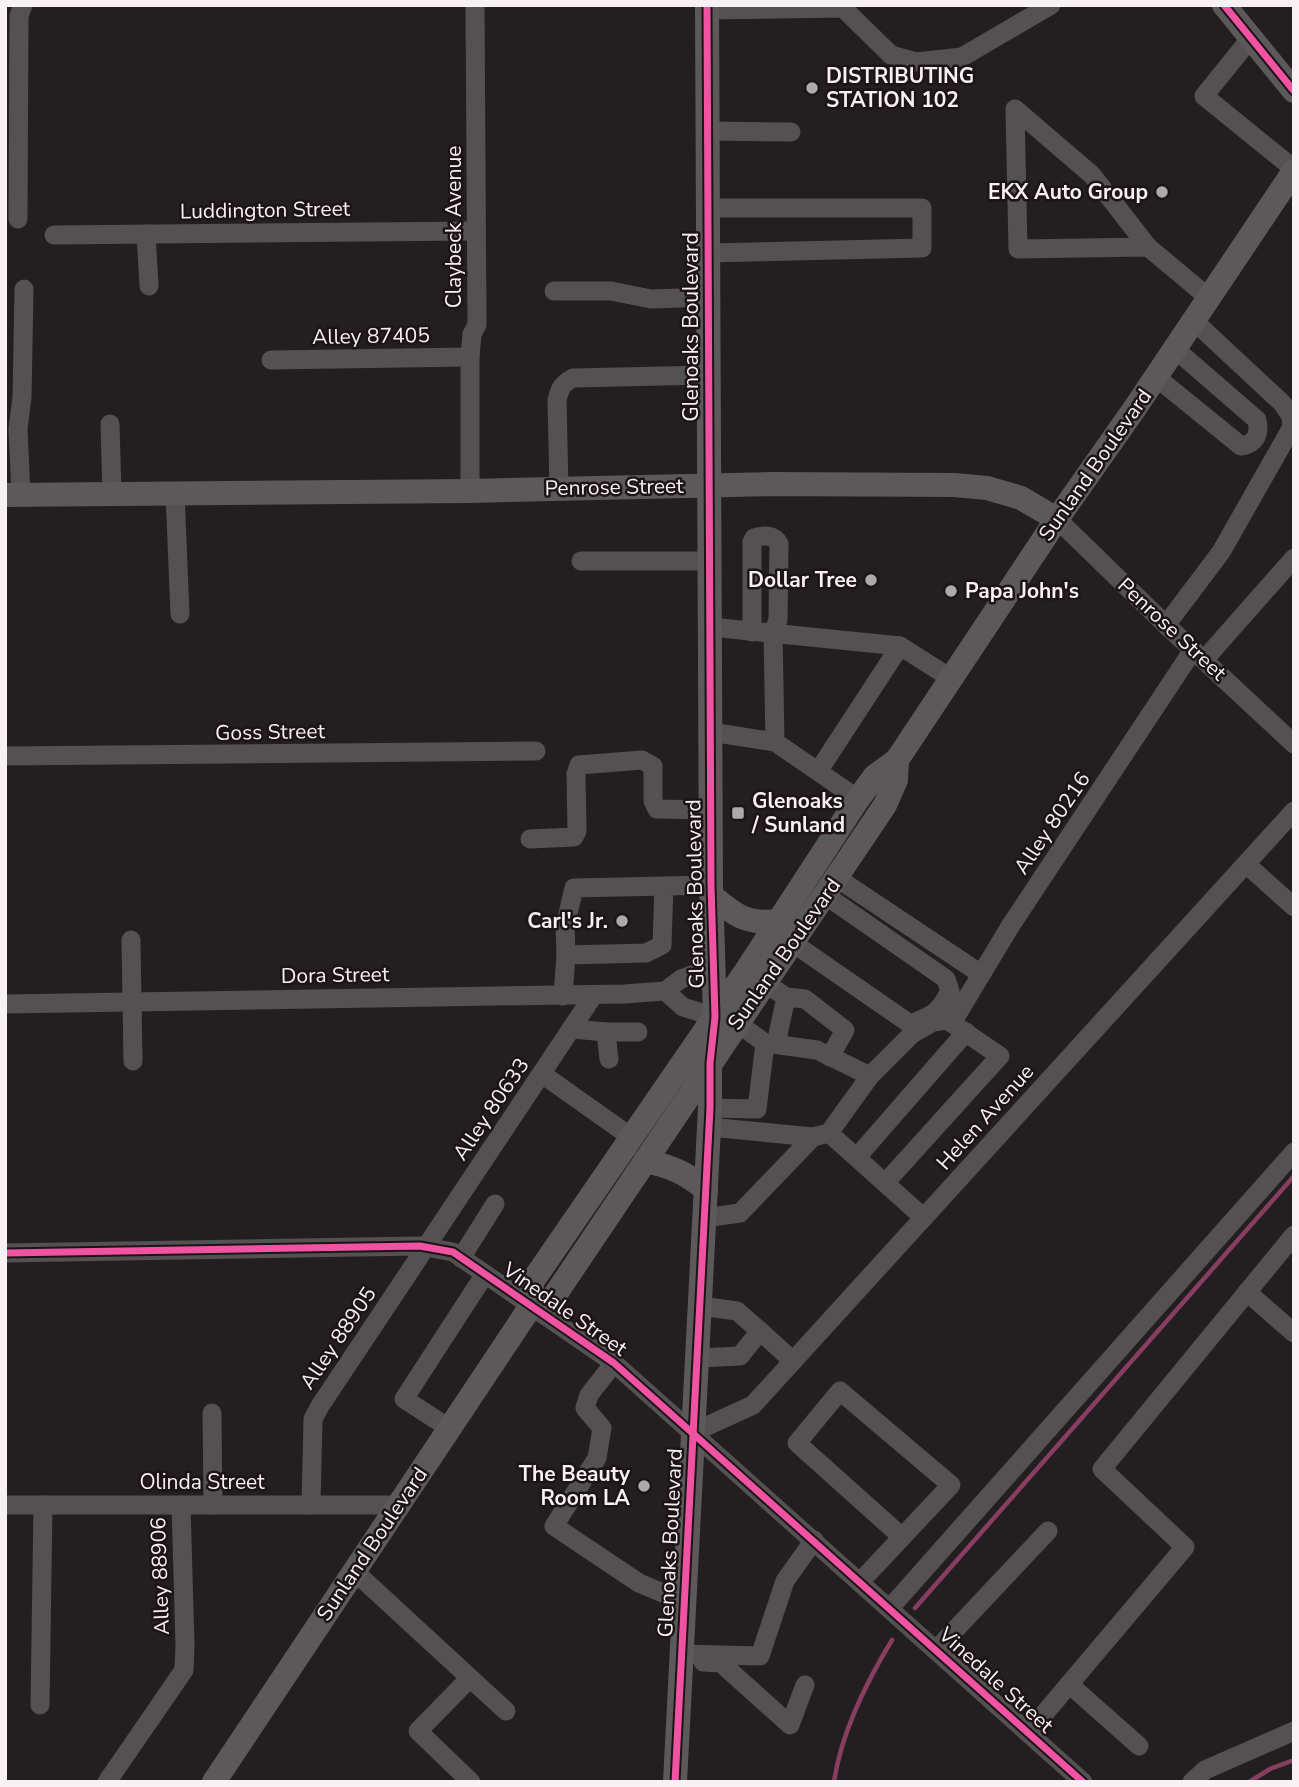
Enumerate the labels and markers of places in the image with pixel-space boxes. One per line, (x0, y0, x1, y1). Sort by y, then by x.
place label: DISTRIBUTING STATION 102 (826, 62, 974, 114)
marker: DISTRIBUTING STATION 102 (804, 80, 820, 96)
place label: EKX Auto Group (988, 178, 1148, 206)
marker: EKX Auto Group (1154, 184, 1170, 200)
place label: Dollar Tree (748, 566, 857, 594)
marker: Dollar Tree (863, 572, 879, 588)
place label: Papa John's (965, 577, 1079, 605)
marker: Papa John's (943, 583, 959, 599)
place label: Glenoaks / Sunland (751, 787, 845, 839)
marker: Glenoaks / Sunland (730, 805, 746, 821)
place label: Carl's Jr. (527, 907, 608, 935)
marker: Carl's Jr. (614, 913, 630, 929)
place label: The Beauty Room LA (519, 1460, 631, 1512)
marker: The Beauty Room LA (636, 1478, 652, 1494)

